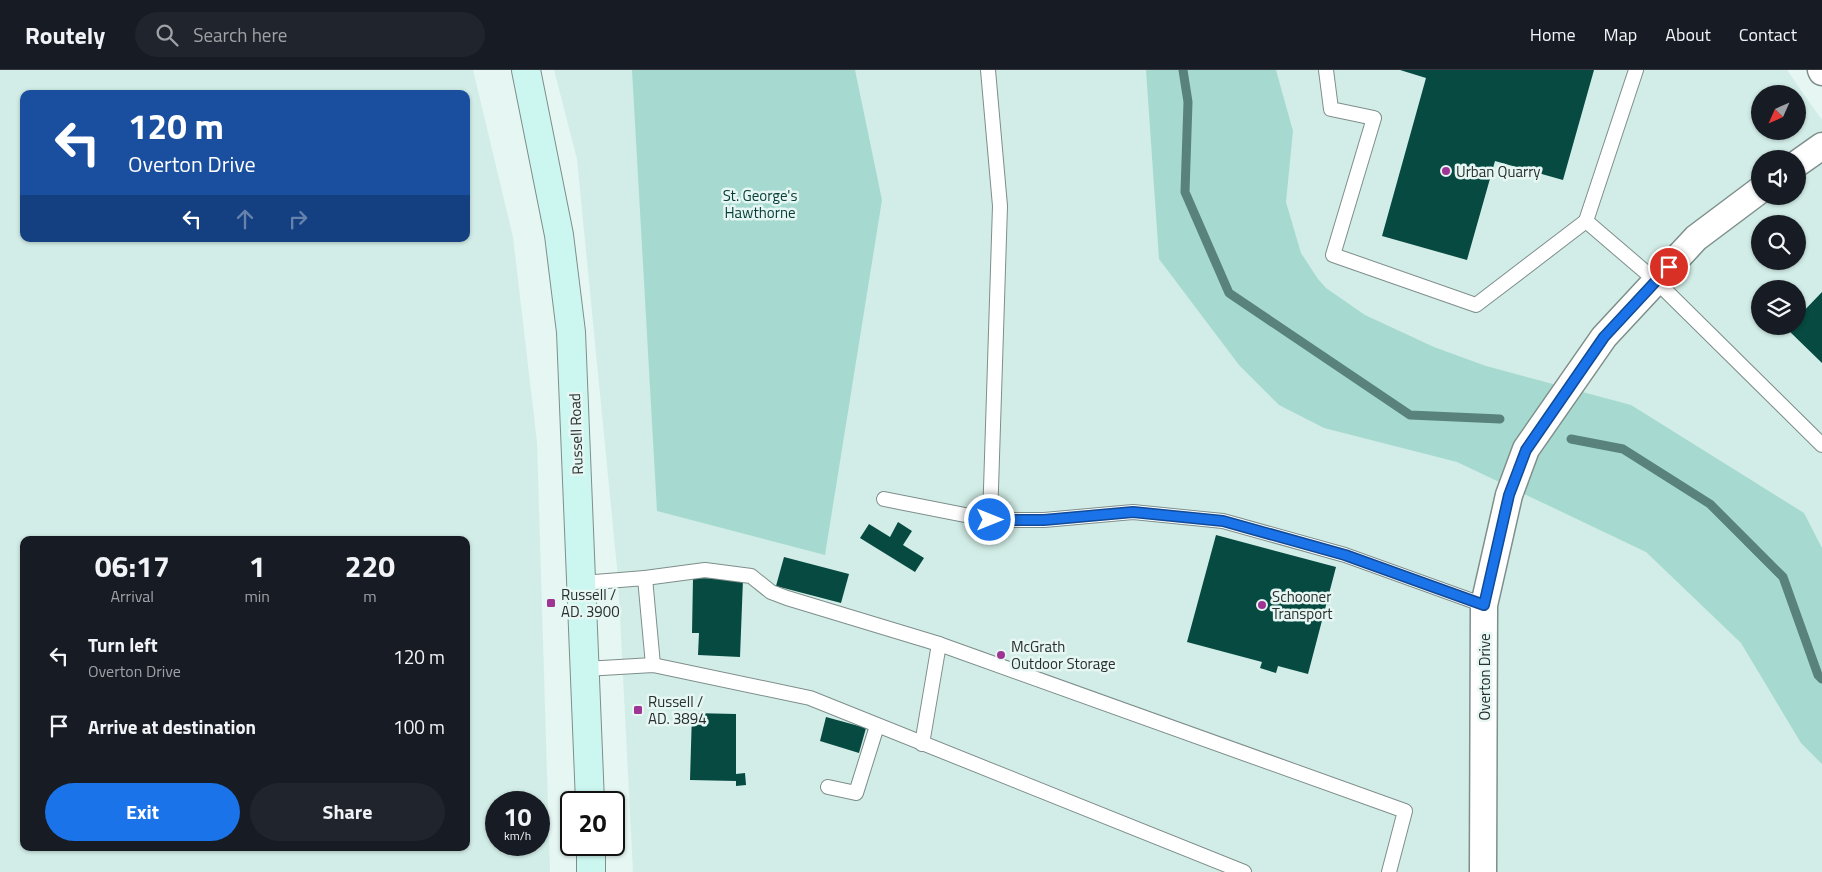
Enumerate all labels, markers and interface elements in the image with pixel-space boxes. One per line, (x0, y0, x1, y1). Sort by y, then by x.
search box (135, 12, 485, 57)
text: Routely (25, 17, 105, 53)
text: Search here (193, 20, 287, 49)
icon: search (153, 21, 181, 49)
text: Home (1530, 21, 1576, 48)
text: Map (1604, 21, 1637, 48)
text: About (1665, 21, 1711, 48)
text: Contact (1739, 21, 1797, 48)
north arrow (1751, 85, 1806, 140)
map controls (1751, 85, 1806, 335)
text: 120 m (128, 99, 224, 153)
icon: left (45, 110, 110, 175)
text: Overton Drive (128, 147, 256, 181)
button: sound (1751, 150, 1806, 205)
place label: Urban Quarry (1456, 160, 1541, 183)
marker: Urban Quarry (1440, 165, 1452, 177)
park label: St. George's Hawthorne (723, 184, 797, 224)
icon: left (178, 205, 206, 233)
icon: ahead (231, 205, 259, 233)
icon: right (284, 205, 312, 233)
button: search (1751, 215, 1806, 270)
pin (1648, 246, 1690, 288)
icon: arrive (1655, 253, 1683, 281)
button: layers (1751, 280, 1806, 335)
street label: Russell Road (563, 393, 589, 475)
position arrow (963, 493, 1015, 545)
text: 06:17 (95, 543, 170, 589)
text: 1 (249, 543, 266, 589)
text: 220 (345, 543, 395, 589)
place label: Russell / AD. 3900 (561, 583, 620, 623)
text: Arrival (111, 584, 154, 608)
text: min (244, 584, 270, 608)
text: m (363, 584, 377, 608)
place label: Schooner Transport (1272, 585, 1333, 625)
marker: Russell / AD. 3900 (545, 597, 557, 609)
marker: Schooner Transport (1256, 599, 1268, 611)
text: Turn left (88, 630, 158, 659)
street label: Overton Drive (1473, 633, 1496, 721)
place label: McGrath Outdoor Storage (1011, 635, 1116, 675)
icon: left (45, 642, 73, 670)
text: 120 m (393, 642, 445, 671)
marker: McGrath Outdoor Storage (995, 649, 1007, 661)
text: Overton Drive (88, 659, 181, 683)
place label: Russell / AD. 3894 (648, 690, 707, 730)
marker: Russell / AD. 3894 (632, 704, 644, 716)
icon: arrive (45, 712, 73, 740)
text: Arrive at destination (88, 712, 256, 741)
text: 100 m (393, 712, 445, 741)
button: Exit (45, 783, 240, 841)
button: Share (250, 783, 445, 841)
speed limit sign: 20 (560, 791, 625, 856)
text: 10 (503, 798, 532, 836)
text: km/h (504, 826, 531, 845)

